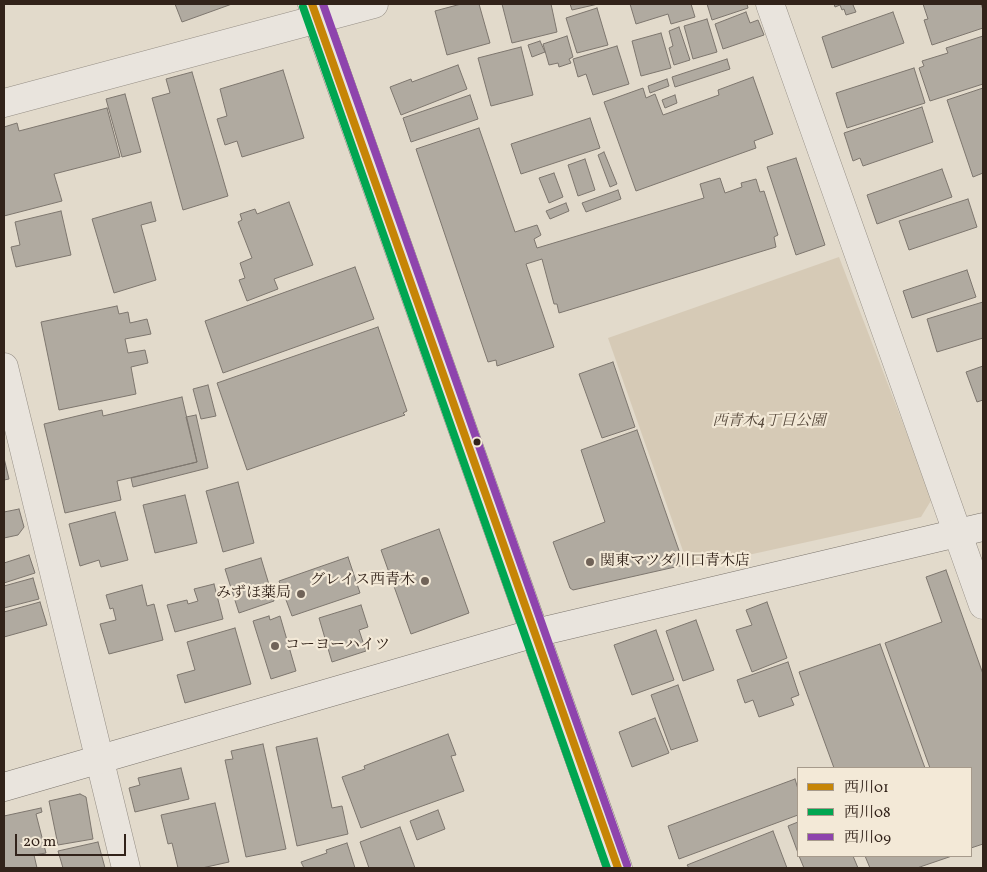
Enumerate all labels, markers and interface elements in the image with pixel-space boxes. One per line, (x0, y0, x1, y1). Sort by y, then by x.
park label: 西青木4丁目公園 (713, 413, 825, 431)
unlabelled marker (472, 437, 482, 447)
place label: 関東マツダ川口青木店 (600, 553, 750, 571)
marker: 関東マツダ川口青木店 (584, 556, 596, 568)
place label: グレイス西青木 (310, 572, 415, 590)
marker: グレイス西青木 (419, 575, 431, 587)
place label: みずほ薬局 (216, 585, 291, 603)
marker: みずほ薬局 (295, 588, 307, 600)
place label: コーヨーハイツ (285, 637, 390, 655)
marker: コーヨーハイツ (269, 640, 281, 652)
legend (797, 767, 972, 857)
text: 西川01 (844, 778, 889, 799)
text: 西川08 (844, 803, 891, 824)
scale bar (18, 824, 129, 856)
text: 西川09 (844, 828, 891, 849)
text: 20 m (23, 832, 56, 853)

